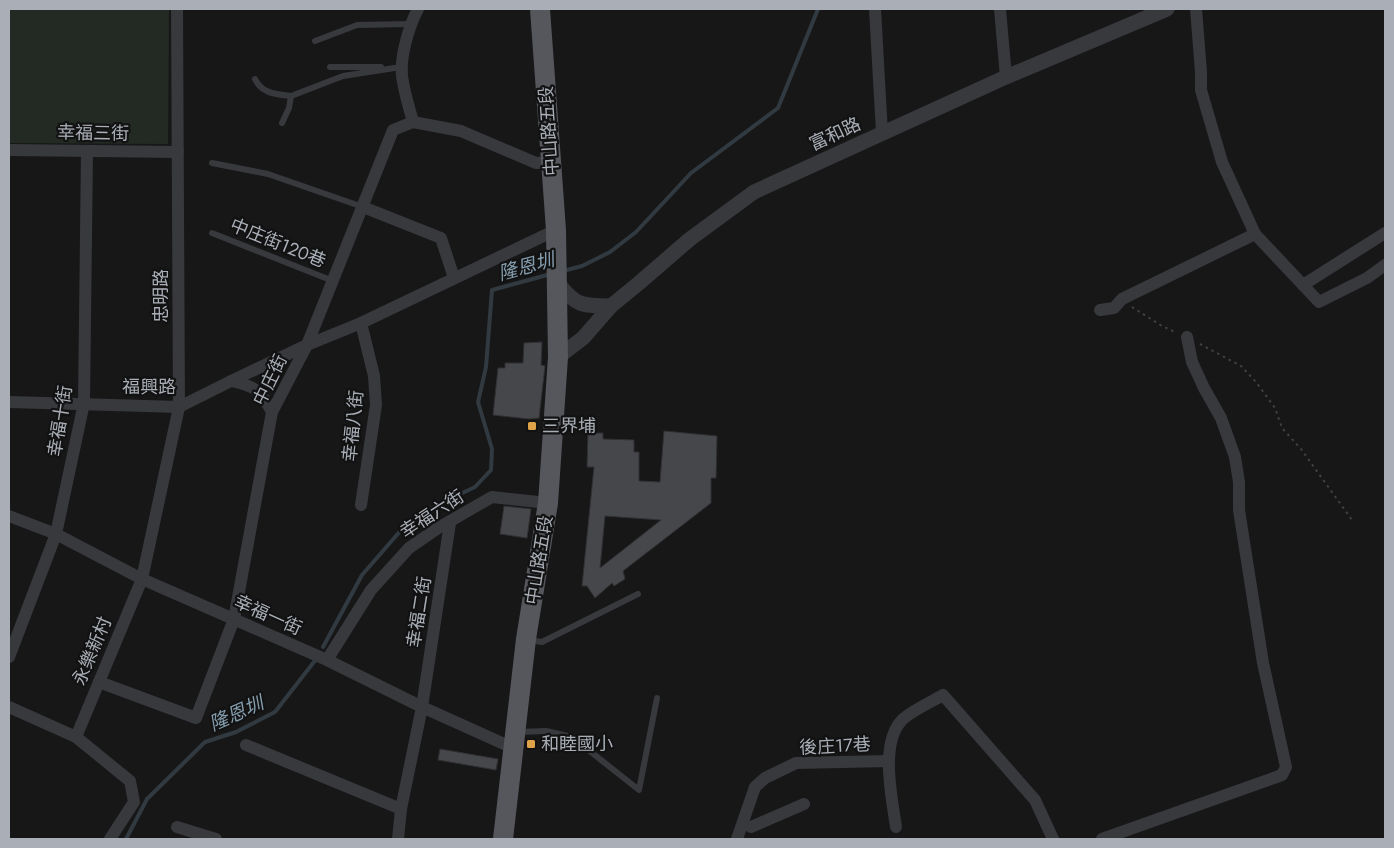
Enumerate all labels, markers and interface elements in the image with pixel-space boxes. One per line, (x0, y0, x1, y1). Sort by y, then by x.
street label: 中山路五段 (533, 85, 565, 177)
street label: 富和路 (805, 111, 865, 157)
street label: 幸福三街 (57, 119, 129, 147)
street label: 中庄街120巷 (226, 212, 330, 274)
water label: 隆恩圳 (495, 245, 560, 287)
street label: 忠明路 (148, 269, 174, 323)
street label: 中庄街 (246, 350, 294, 410)
street label: 福興路 (122, 374, 176, 400)
street label: 幸福十街 (42, 383, 78, 459)
street label: 幸福八街 (336, 389, 370, 463)
place label: 三界埔 (542, 413, 596, 439)
marker: 三界埔 (526, 420, 538, 432)
street label: 幸福六街 (395, 483, 469, 545)
street label: 中山路五段 (519, 514, 559, 606)
street label: 幸福二街 (401, 574, 437, 650)
street label: 幸福一街 (230, 588, 306, 642)
street label: 永樂新村 (66, 613, 118, 689)
water label: 隆恩圳 (205, 688, 270, 737)
place label: 和睦國小 (541, 731, 613, 757)
street label: 後庄17巷 (799, 731, 871, 761)
marker: 和睦國小 (525, 738, 537, 750)

